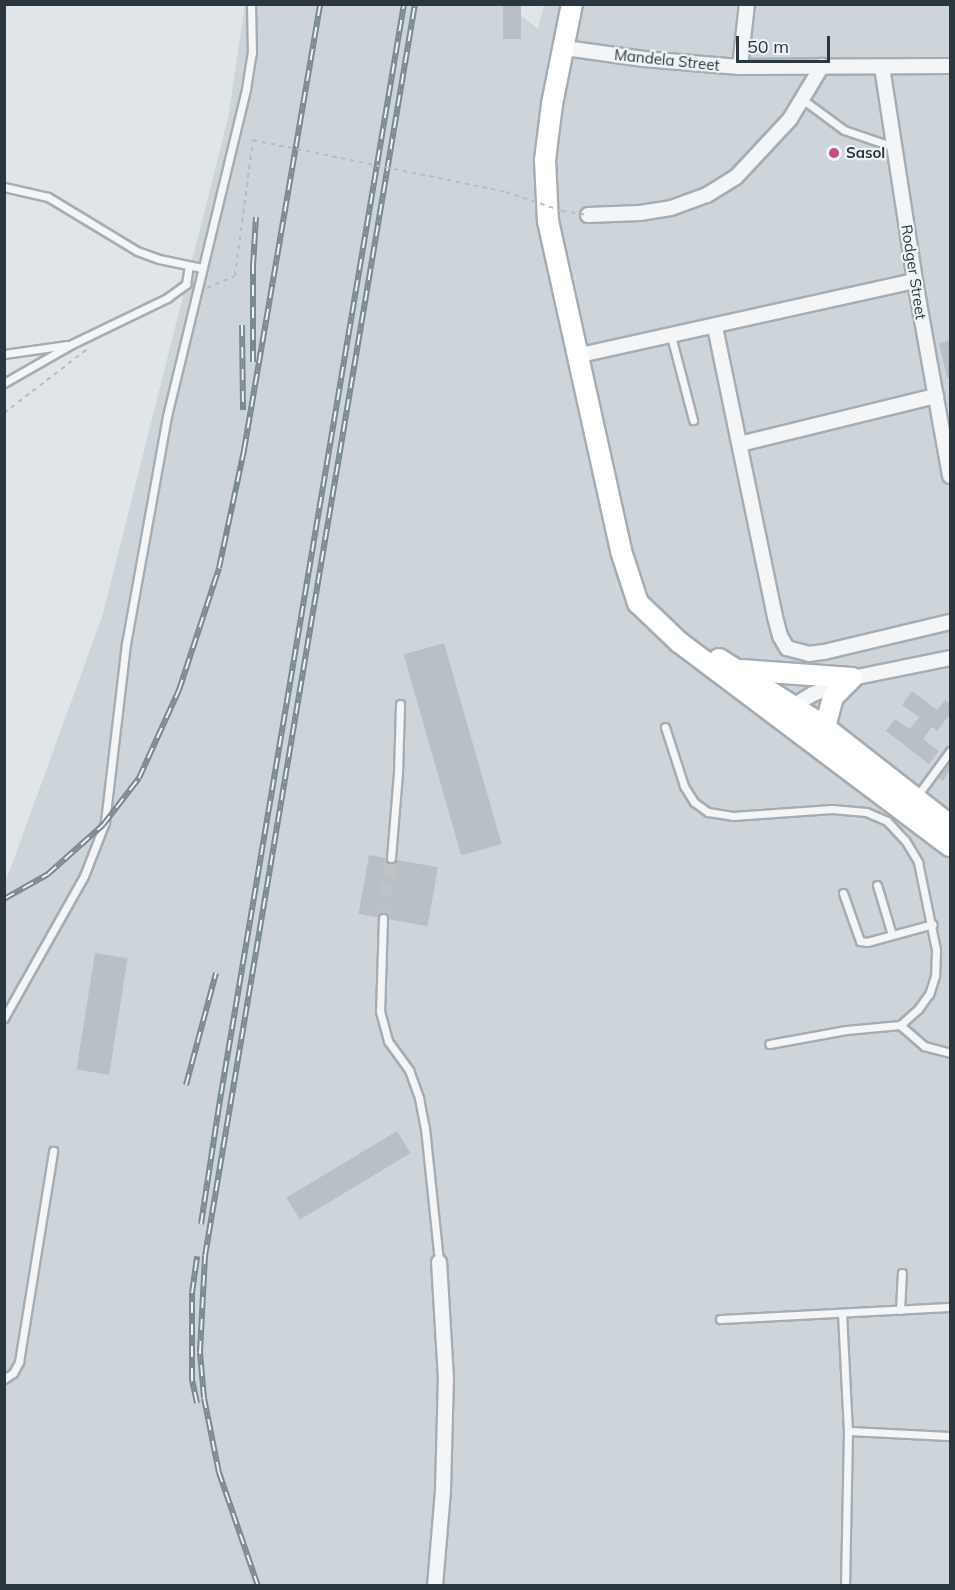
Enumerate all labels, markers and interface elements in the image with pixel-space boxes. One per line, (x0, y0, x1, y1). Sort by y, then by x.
scale bar (739, 24, 834, 62)
text: 50 m (747, 35, 789, 58)
street label: Mandela Street (613, 46, 721, 74)
place label: Sasol (846, 144, 885, 162)
marker: Sasol (827, 146, 841, 160)
street label: Rodger Street (898, 223, 930, 321)

